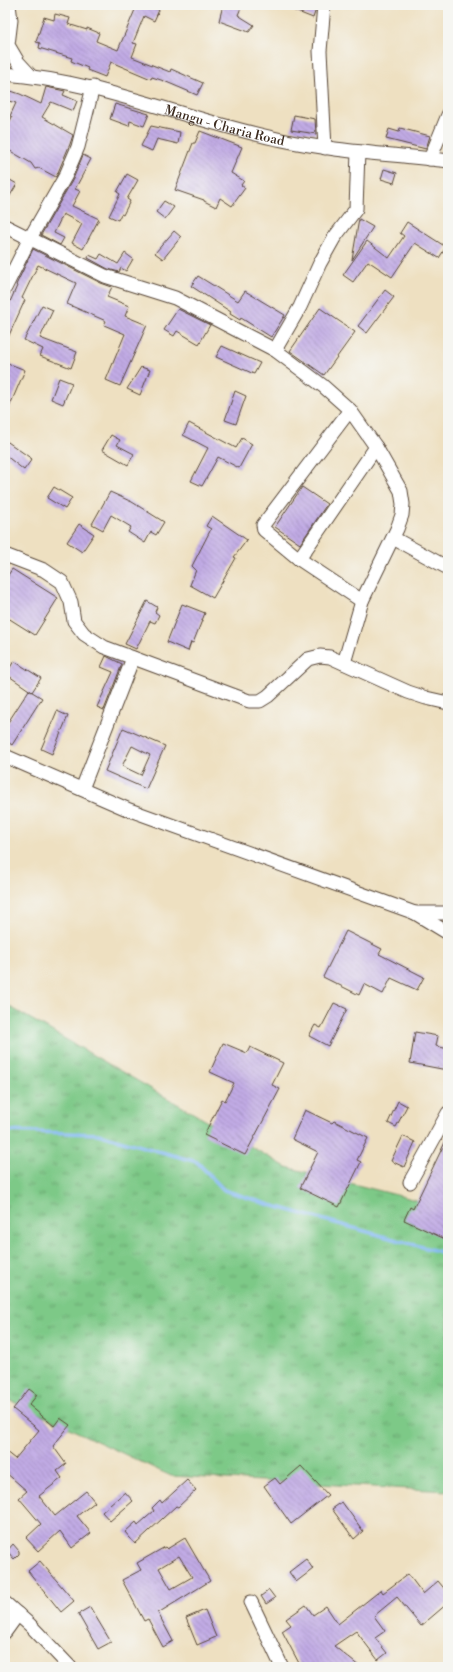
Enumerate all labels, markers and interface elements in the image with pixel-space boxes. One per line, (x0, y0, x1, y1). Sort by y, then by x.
street label: Mangu - Charia Road (163, 102, 286, 149)

